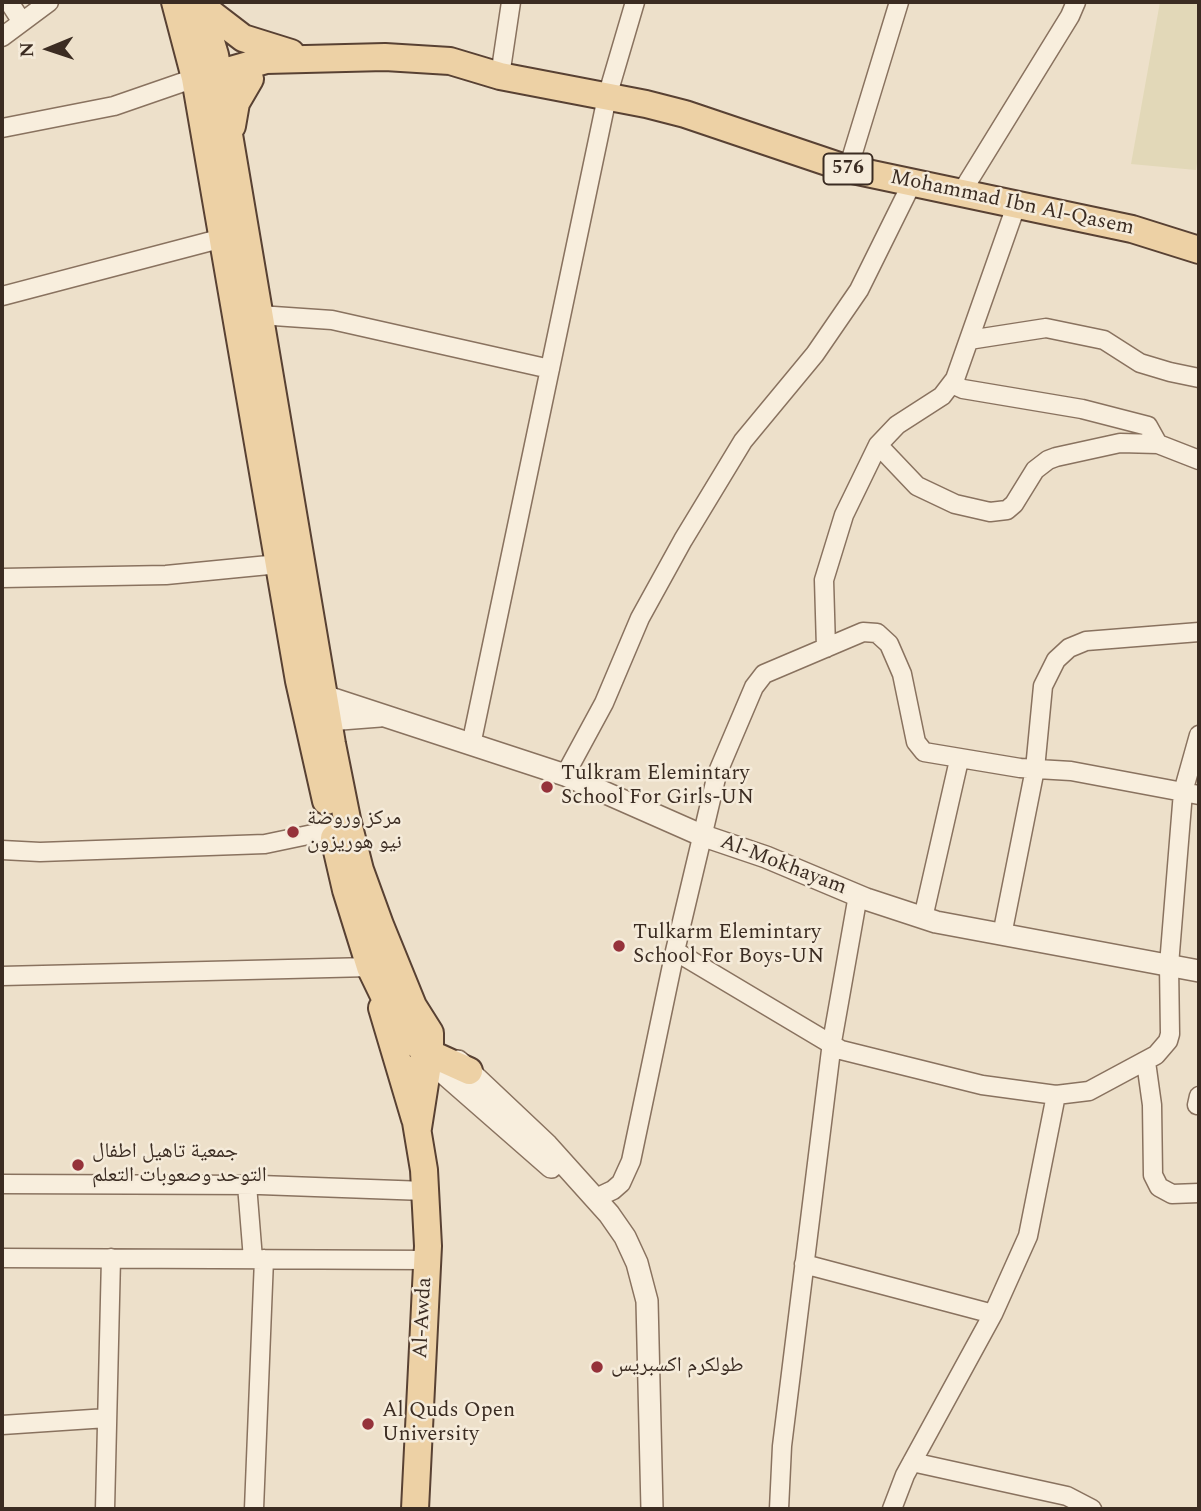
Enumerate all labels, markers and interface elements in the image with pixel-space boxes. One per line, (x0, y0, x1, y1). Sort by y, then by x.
north arrow (14, 14, 84, 84)
text: N (13, 41, 42, 58)
road number: 576 (824, 154, 872, 184)
street label: Mohammad Ibn Al-Qasem (888, 166, 1136, 242)
place label: Tulkram Elemintary School For Girls-UN (561, 762, 754, 812)
marker: Tulkram Elemintary School For Girls-UN (539, 779, 555, 795)
place label: مركز وروضة نيو هوريزون (307, 807, 402, 857)
marker: مركز وروضة نيو هوريزون (285, 824, 301, 840)
street label: Al-Mokhayam (716, 830, 850, 902)
place label: Tulkarm Elemintary School For Boys-UN (633, 921, 824, 971)
marker: Tulkarm Elemintary School For Boys-UN (611, 938, 627, 954)
place label: جمعية تاهيل اطفال التوحد وصعوبات التعلم (92, 1140, 267, 1190)
marker: جمعية تاهيل اطفال التوحد وصعوبات التعلم (70, 1157, 86, 1173)
street label: Al-Awda (409, 1277, 439, 1359)
place label: طولكرم اكسبريس (611, 1354, 744, 1380)
marker: طولكرم اكسبريس (589, 1359, 605, 1375)
place label: Al Quds Open University (382, 1399, 515, 1449)
marker: Al Quds Open University (360, 1416, 376, 1432)

